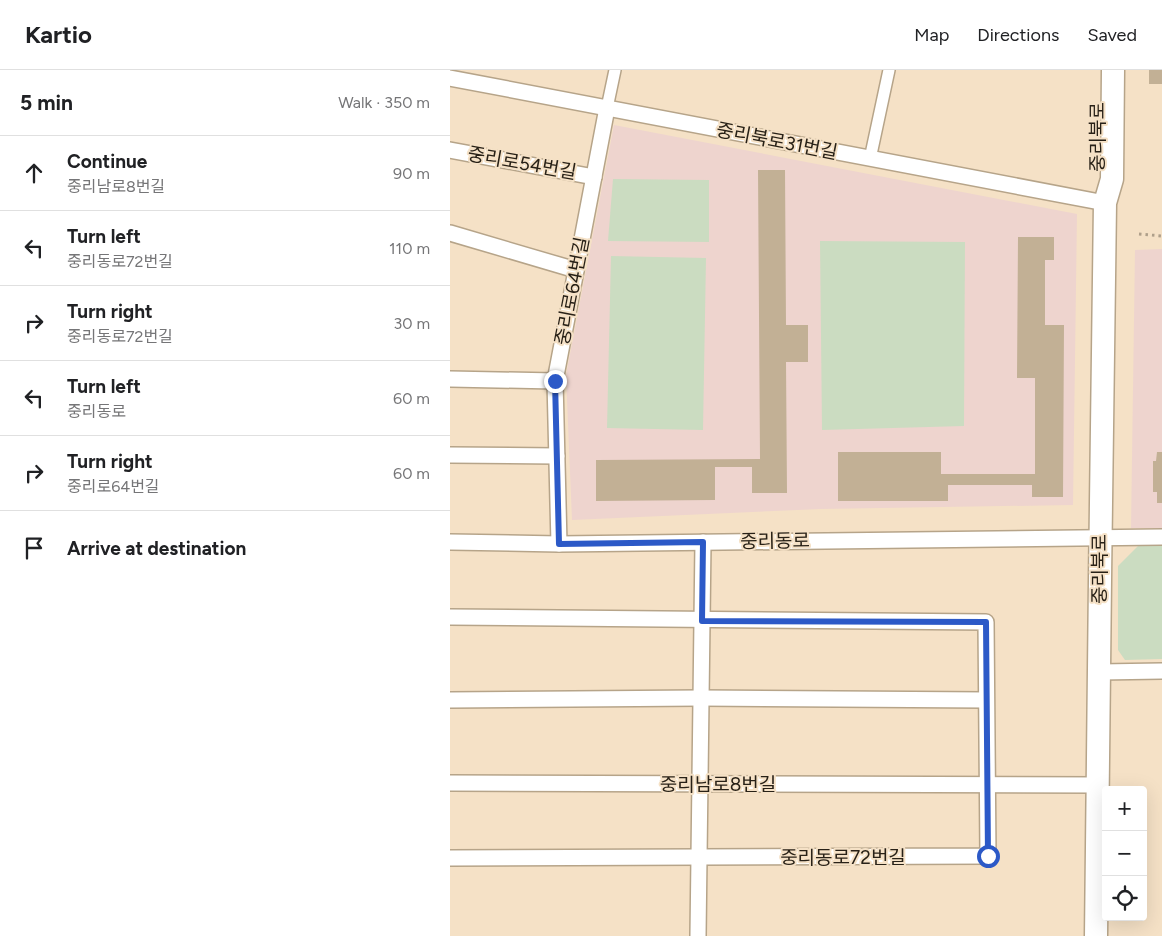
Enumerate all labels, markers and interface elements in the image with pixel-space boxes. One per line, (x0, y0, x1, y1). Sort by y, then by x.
text: Kartio (25, 20, 92, 49)
text: Map (914, 24, 949, 46)
text: Directions (977, 24, 1059, 46)
text: Saved (1087, 24, 1137, 46)
text: 5 min (20, 90, 73, 115)
text: Walk · 350 m (338, 93, 430, 112)
street label: 중리북로 (1086, 102, 1109, 172)
street label: 중리북로31번길 (714, 118, 840, 164)
street label: 중리로54번길 (466, 142, 578, 184)
text: Continue (67, 150, 147, 173)
icon: ahead (20, 159, 48, 187)
text: 90 m (393, 164, 430, 183)
text: 중리남로8번길 (67, 177, 165, 196)
text: Turn left (67, 225, 141, 248)
icon: left (20, 234, 48, 262)
street label: 중리로64번길 (550, 235, 594, 347)
text: 110 m (389, 239, 430, 258)
text: 중리동로72번길 (67, 252, 173, 271)
text: Turn right (67, 300, 153, 323)
icon: right (20, 309, 48, 337)
text: 30 m (393, 314, 430, 333)
text: 중리동로72번길 (67, 327, 173, 346)
route end (544, 370, 567, 393)
text: Turn left (67, 375, 141, 398)
icon: left (20, 384, 48, 412)
text: 60 m (393, 389, 430, 408)
text: 중리동로 (67, 402, 126, 421)
text: Turn right (67, 450, 153, 473)
icon: right (20, 459, 48, 487)
text: 60 m (393, 464, 430, 483)
text: 중리로64번길 (67, 477, 160, 496)
street label: 중리동로 (740, 529, 810, 553)
icon: arrive (20, 534, 48, 562)
street label: 중리북로 (1088, 534, 1111, 604)
text: Arrive at destination (67, 537, 246, 560)
street label: 중리남로8번길 (660, 773, 776, 796)
map controls (1102, 786, 1147, 921)
button: + (1102, 786, 1147, 831)
button: − (1102, 831, 1147, 876)
route start (977, 845, 1000, 868)
street label: 중리동로72번길 (780, 846, 906, 869)
button: locate (1102, 876, 1147, 921)

